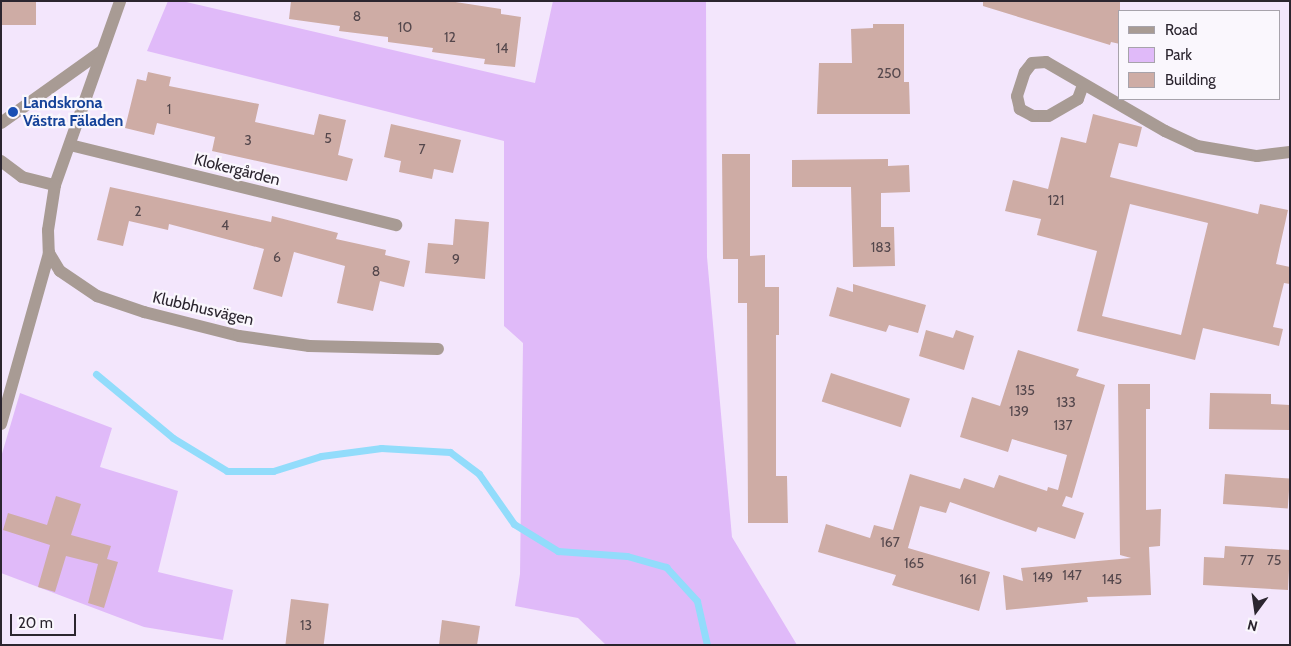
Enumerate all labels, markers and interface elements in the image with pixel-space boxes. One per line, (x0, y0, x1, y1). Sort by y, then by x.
house number: 8 (353, 8, 361, 24)
legend (1118, 10, 1281, 100)
house number: 10 (398, 19, 412, 35)
text: Road (1165, 21, 1198, 39)
house number: 12 (444, 29, 456, 45)
house number: 14 (496, 40, 508, 56)
text: Park (1165, 46, 1192, 64)
house number: 250 (877, 65, 901, 81)
text: Building (1165, 71, 1216, 89)
place label: Landskrona Västra Fäladen (23, 93, 123, 131)
house number: 1 (167, 101, 171, 117)
marker: Landskrona Västra Fäladen (7, 106, 19, 118)
house number: 5 (324, 130, 332, 146)
house number: 3 (244, 132, 252, 148)
house number: 7 (418, 141, 426, 157)
street label: Klokergården (192, 150, 282, 190)
house number: 121 (1048, 192, 1064, 208)
house number: 2 (134, 203, 142, 219)
house number: 4 (221, 217, 229, 233)
house number: 183 (871, 239, 891, 255)
house number: 6 (273, 249, 281, 265)
house number: 9 (452, 251, 460, 267)
house number: 8 (372, 263, 380, 279)
street label: Klubbhusvägen (151, 288, 255, 330)
house number: 135 (1015, 382, 1035, 398)
house number: 133 (1056, 394, 1076, 410)
house number: 139 (1009, 403, 1029, 419)
house number: 137 (1053, 417, 1073, 433)
house number: 167 (880, 534, 900, 550)
house number: 77 (1240, 552, 1254, 568)
house number: 75 (1267, 552, 1281, 568)
house number: 165 (904, 555, 924, 571)
house number: 147 (1062, 567, 1082, 583)
house number: 149 (1033, 569, 1053, 585)
house number: 161 (960, 571, 976, 587)
house number: 145 (1102, 571, 1122, 587)
north arrow (1231, 586, 1281, 636)
scale bar (12, 604, 79, 636)
text: 20 m (18, 614, 53, 632)
text: N (1245, 616, 1259, 635)
house number: 13 (300, 617, 312, 633)

